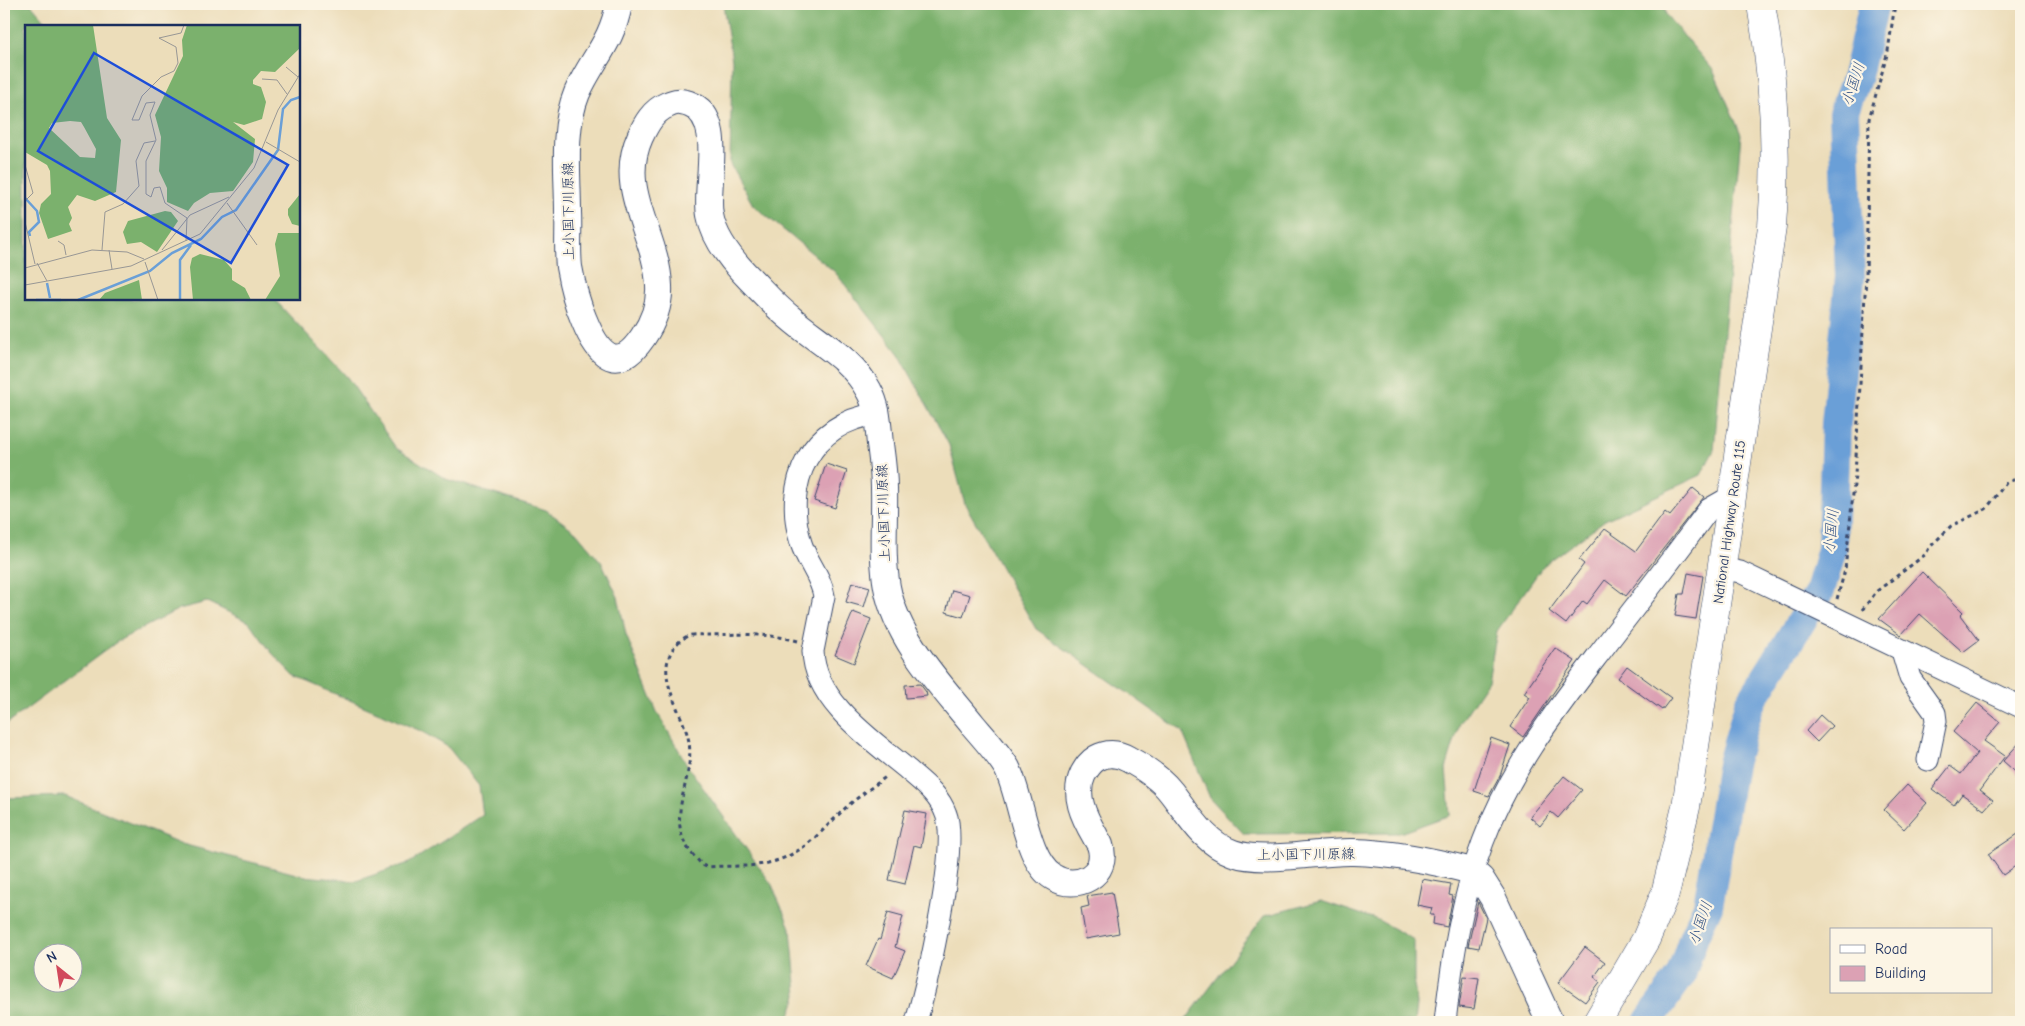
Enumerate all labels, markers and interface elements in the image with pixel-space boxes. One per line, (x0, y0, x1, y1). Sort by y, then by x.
inset map (25, 25, 300, 300)
water label: 小国川 (1837, 60, 1869, 108)
street label: 上小国下川原線 (559, 162, 578, 260)
street label: National Highway Route 115 (1710, 439, 1749, 605)
street label: 上小国下川原線 (873, 464, 894, 562)
water label: 小国川 (1820, 508, 1842, 554)
street label: 上小国下川原線 (1257, 845, 1355, 864)
water label: 小国川 (1684, 899, 1716, 947)
legend (1830, 928, 1992, 994)
text: Road (1875, 940, 1907, 958)
north arrow (32, 944, 82, 994)
text: N (44, 948, 60, 967)
text: Building (1875, 964, 1926, 982)

